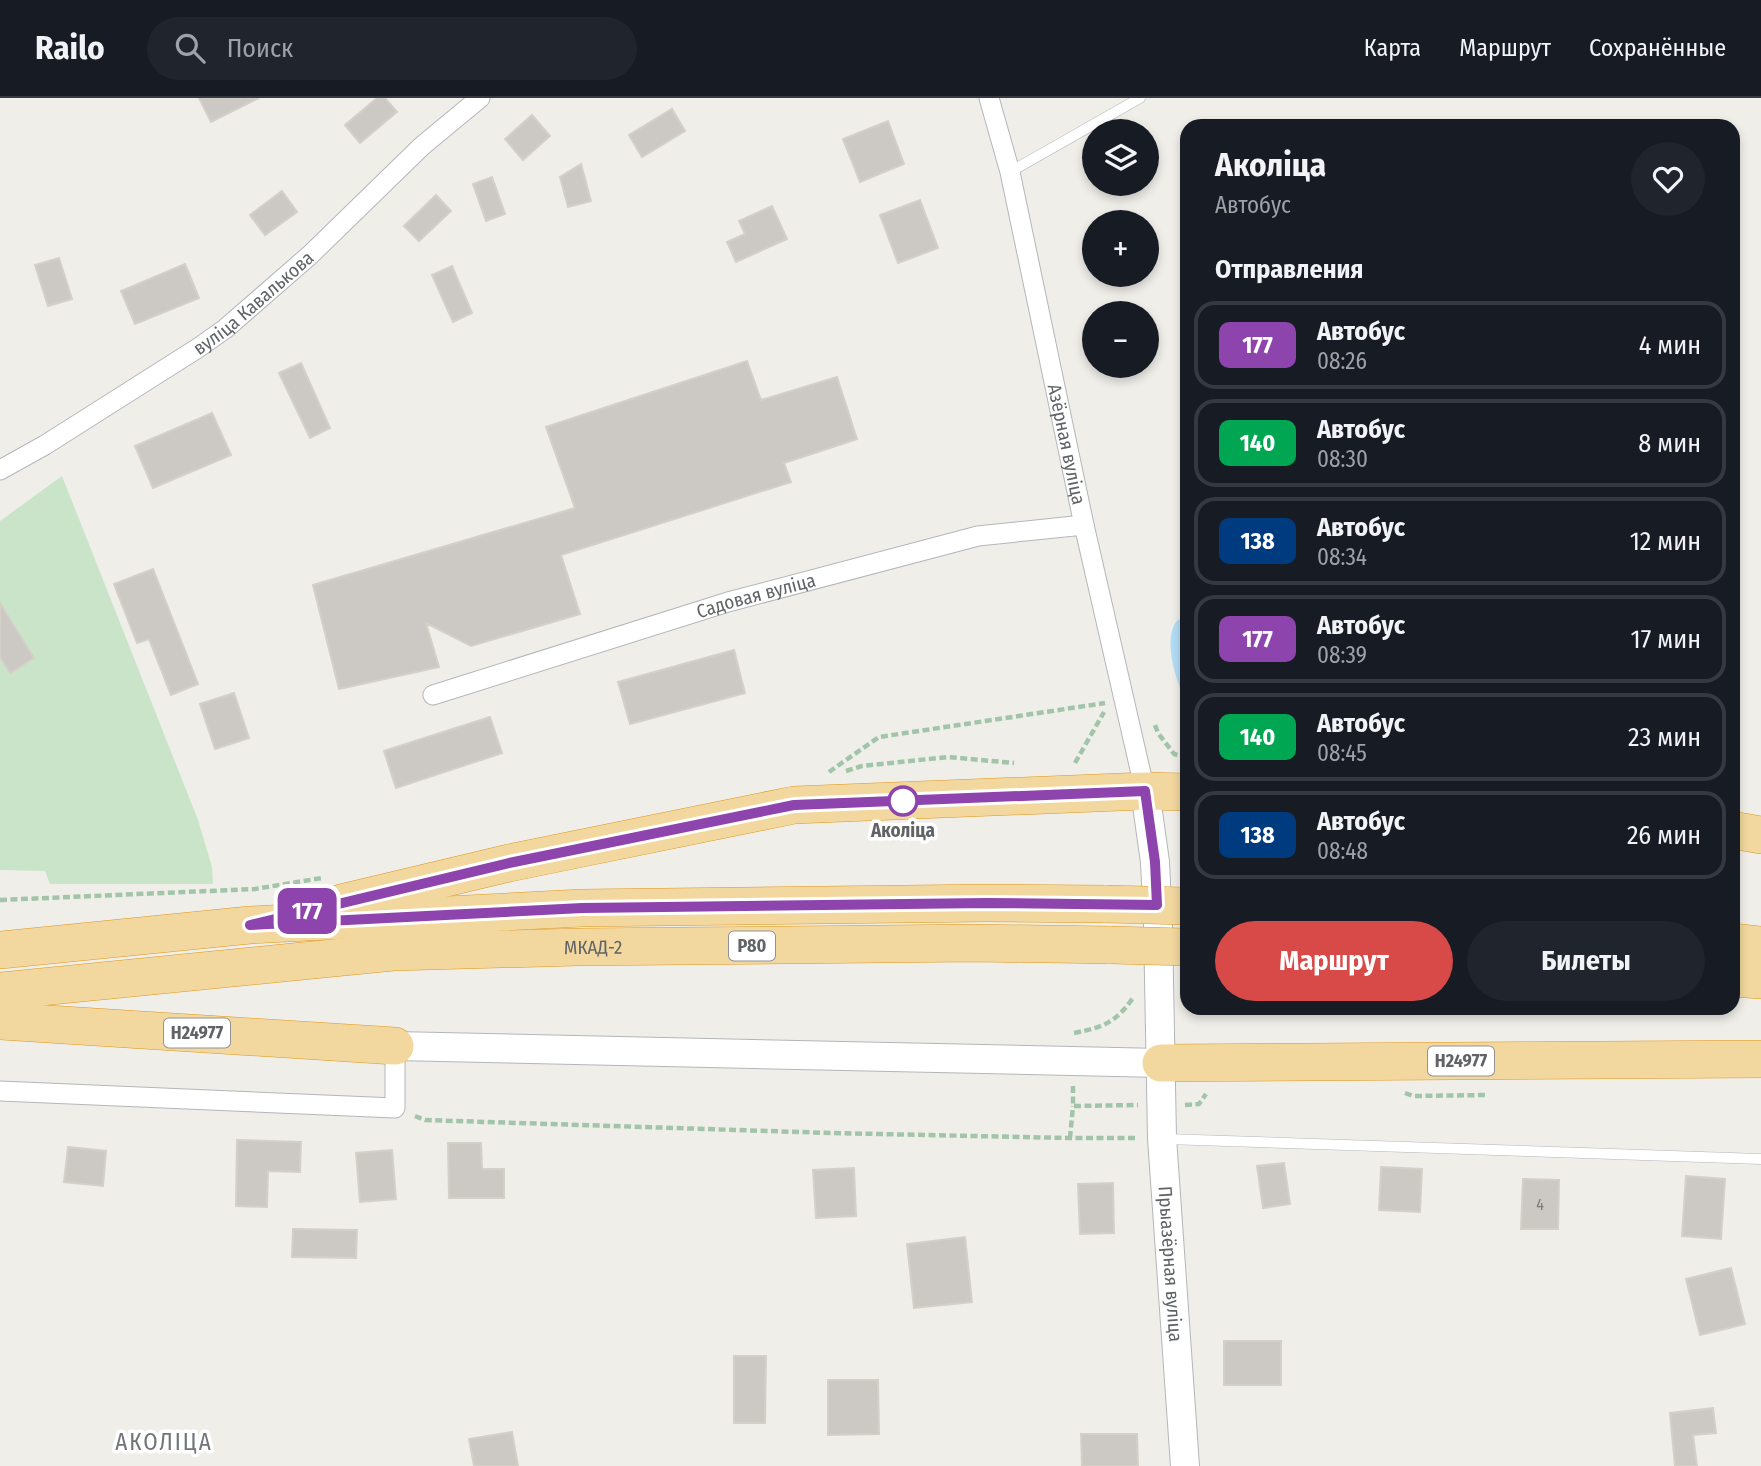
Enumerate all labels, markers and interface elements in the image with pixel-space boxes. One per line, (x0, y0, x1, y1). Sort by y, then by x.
search box (147, 17, 637, 80)
text: Railo (35, 28, 105, 68)
icon: search (171, 29, 209, 67)
text: Поиск (227, 33, 293, 64)
text: Карта (1364, 34, 1421, 62)
text: Маршрут (1459, 34, 1551, 62)
text: Сохранённые (1589, 34, 1726, 62)
map controls (1082, 119, 1159, 378)
button: layers (1082, 119, 1159, 196)
button: heart (1631, 142, 1705, 216)
text: Аколіца (1215, 145, 1326, 185)
text: Автобус (1215, 191, 1291, 219)
button: + (1082, 210, 1159, 287)
street label: вуліца Кавалькова (189, 246, 318, 360)
text: Отправления (1215, 254, 1364, 285)
button: − (1082, 301, 1159, 378)
text: Автобус (1317, 316, 1405, 347)
text: 4 мин (1639, 330, 1701, 361)
text: 177 (1242, 331, 1273, 359)
text: 08:26 (1317, 347, 1367, 375)
street label: Азёрная вуліца (1043, 382, 1090, 507)
text: Автобус (1317, 414, 1405, 445)
text: 8 мин (1638, 428, 1701, 459)
text: 140 (1240, 429, 1275, 457)
text: 08:30 (1317, 445, 1368, 473)
text: Автобус (1317, 512, 1405, 543)
text: 12 мин (1630, 526, 1701, 557)
text: 138 (1240, 527, 1275, 555)
text: 08:34 (1317, 543, 1367, 571)
street label: Садовая вуліца (694, 568, 818, 623)
text: Автобус (1317, 610, 1405, 641)
text: 17 мин (1631, 624, 1701, 655)
text: 177 (1242, 625, 1273, 653)
text: 08:39 (1317, 641, 1367, 669)
text: Автобус (1317, 708, 1405, 739)
text: 23 мин (1628, 722, 1701, 753)
text: 140 (1240, 723, 1275, 751)
text: 08:45 (1317, 739, 1367, 767)
marker: Аколіца (888, 786, 918, 816)
text: Автобус (1317, 806, 1405, 837)
place label: Аколіца (870, 819, 935, 842)
text: 26 мин (1627, 820, 1701, 851)
text: 138 (1240, 821, 1275, 849)
text: 08:48 (1317, 837, 1368, 865)
line badge: 177 (267, 888, 347, 934)
text: 177 (292, 897, 322, 925)
button: Маршрут (1215, 921, 1453, 1001)
button: Билеты (1467, 921, 1705, 1001)
road number: Р80 (729, 932, 775, 960)
street label: МКАД-2 (564, 936, 622, 959)
road number: Н24977 (164, 1018, 230, 1048)
road number: Н24977 (1428, 1046, 1494, 1076)
street label: Прыазёрная вуліца (1153, 1185, 1187, 1343)
house number: 4 (1536, 1195, 1544, 1214)
district label: АКОЛІЦА (115, 1428, 213, 1456)

